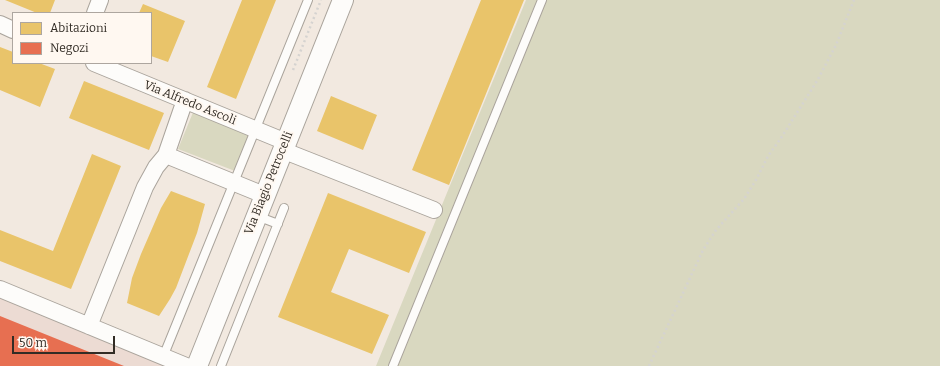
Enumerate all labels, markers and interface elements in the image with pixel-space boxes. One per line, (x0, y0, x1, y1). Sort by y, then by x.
legend (12, 12, 152, 64)
text: Abitazioni (50, 21, 107, 35)
text: Negozi (50, 41, 89, 55)
street label: Via Alfredo Ascoli (142, 78, 238, 128)
street label: Via Biagio Petrocelli (242, 129, 296, 237)
scale bar (14, 328, 117, 354)
text: 50 m (19, 336, 47, 350)

